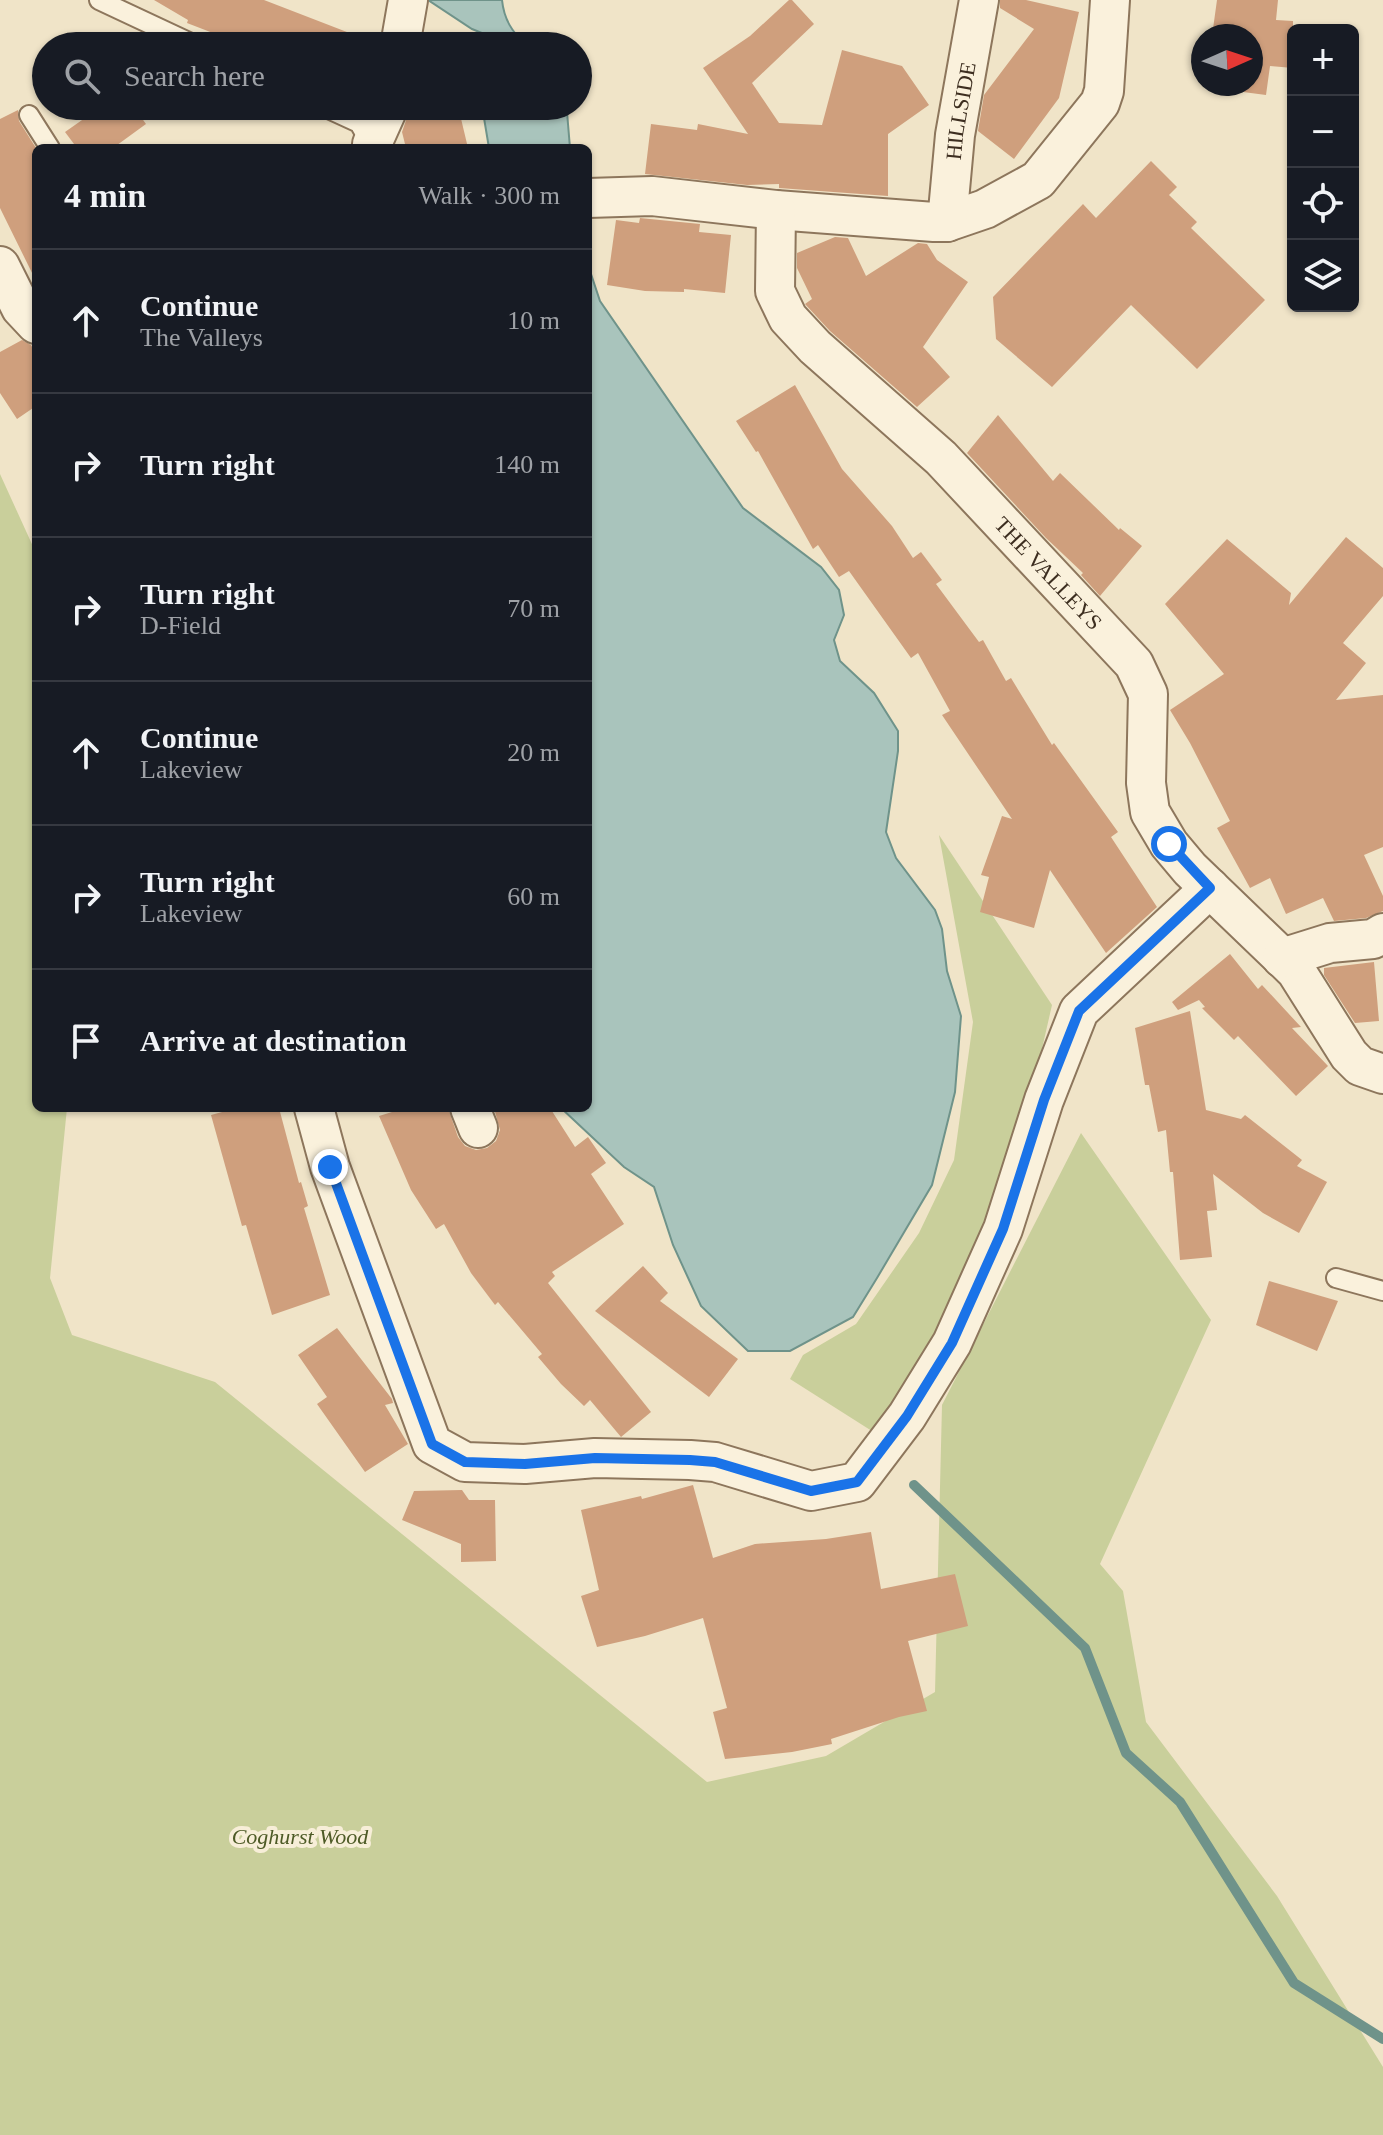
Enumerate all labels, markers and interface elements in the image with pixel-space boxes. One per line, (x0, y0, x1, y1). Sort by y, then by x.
north arrow (1191, 24, 1263, 96)
map controls (1287, 24, 1359, 312)
button: + (1287, 24, 1359, 96)
search box (32, 32, 592, 120)
icon: search (60, 54, 104, 98)
text: Search here (124, 59, 265, 92)
street label: HILLSIDE (940, 60, 980, 161)
button: − (1287, 96, 1359, 168)
button: locate (1287, 168, 1359, 240)
text: 4 min (64, 177, 146, 214)
text: Walk · 300 m (418, 181, 560, 210)
button: layers (1287, 240, 1359, 312)
text: Continue (140, 289, 258, 322)
icon: ahead (64, 299, 108, 343)
text: 10 m (507, 306, 560, 335)
text: The Valleys (140, 323, 263, 352)
icon: right (64, 443, 108, 487)
text: Turn right (140, 448, 275, 481)
text: 140 m (494, 450, 560, 479)
street label: THE VALLEYS (990, 511, 1107, 635)
text: Turn right (140, 577, 275, 610)
icon: right (64, 587, 108, 631)
text: 70 m (507, 594, 560, 623)
text: D-Field (140, 611, 221, 640)
text: Continue (140, 721, 258, 754)
icon: ahead (64, 731, 108, 775)
text: 20 m (507, 738, 560, 767)
text: Lakeview (140, 755, 243, 784)
route start (1151, 826, 1187, 862)
text: Turn right (140, 865, 275, 898)
icon: right (64, 875, 108, 919)
text: 60 m (507, 882, 560, 911)
text: Lakeview (140, 899, 243, 928)
icon: arrive (64, 1019, 108, 1063)
text: Arrive at destination (140, 1024, 407, 1057)
route end (312, 1149, 348, 1185)
park label: Coghurst Wood (232, 1824, 369, 1849)

